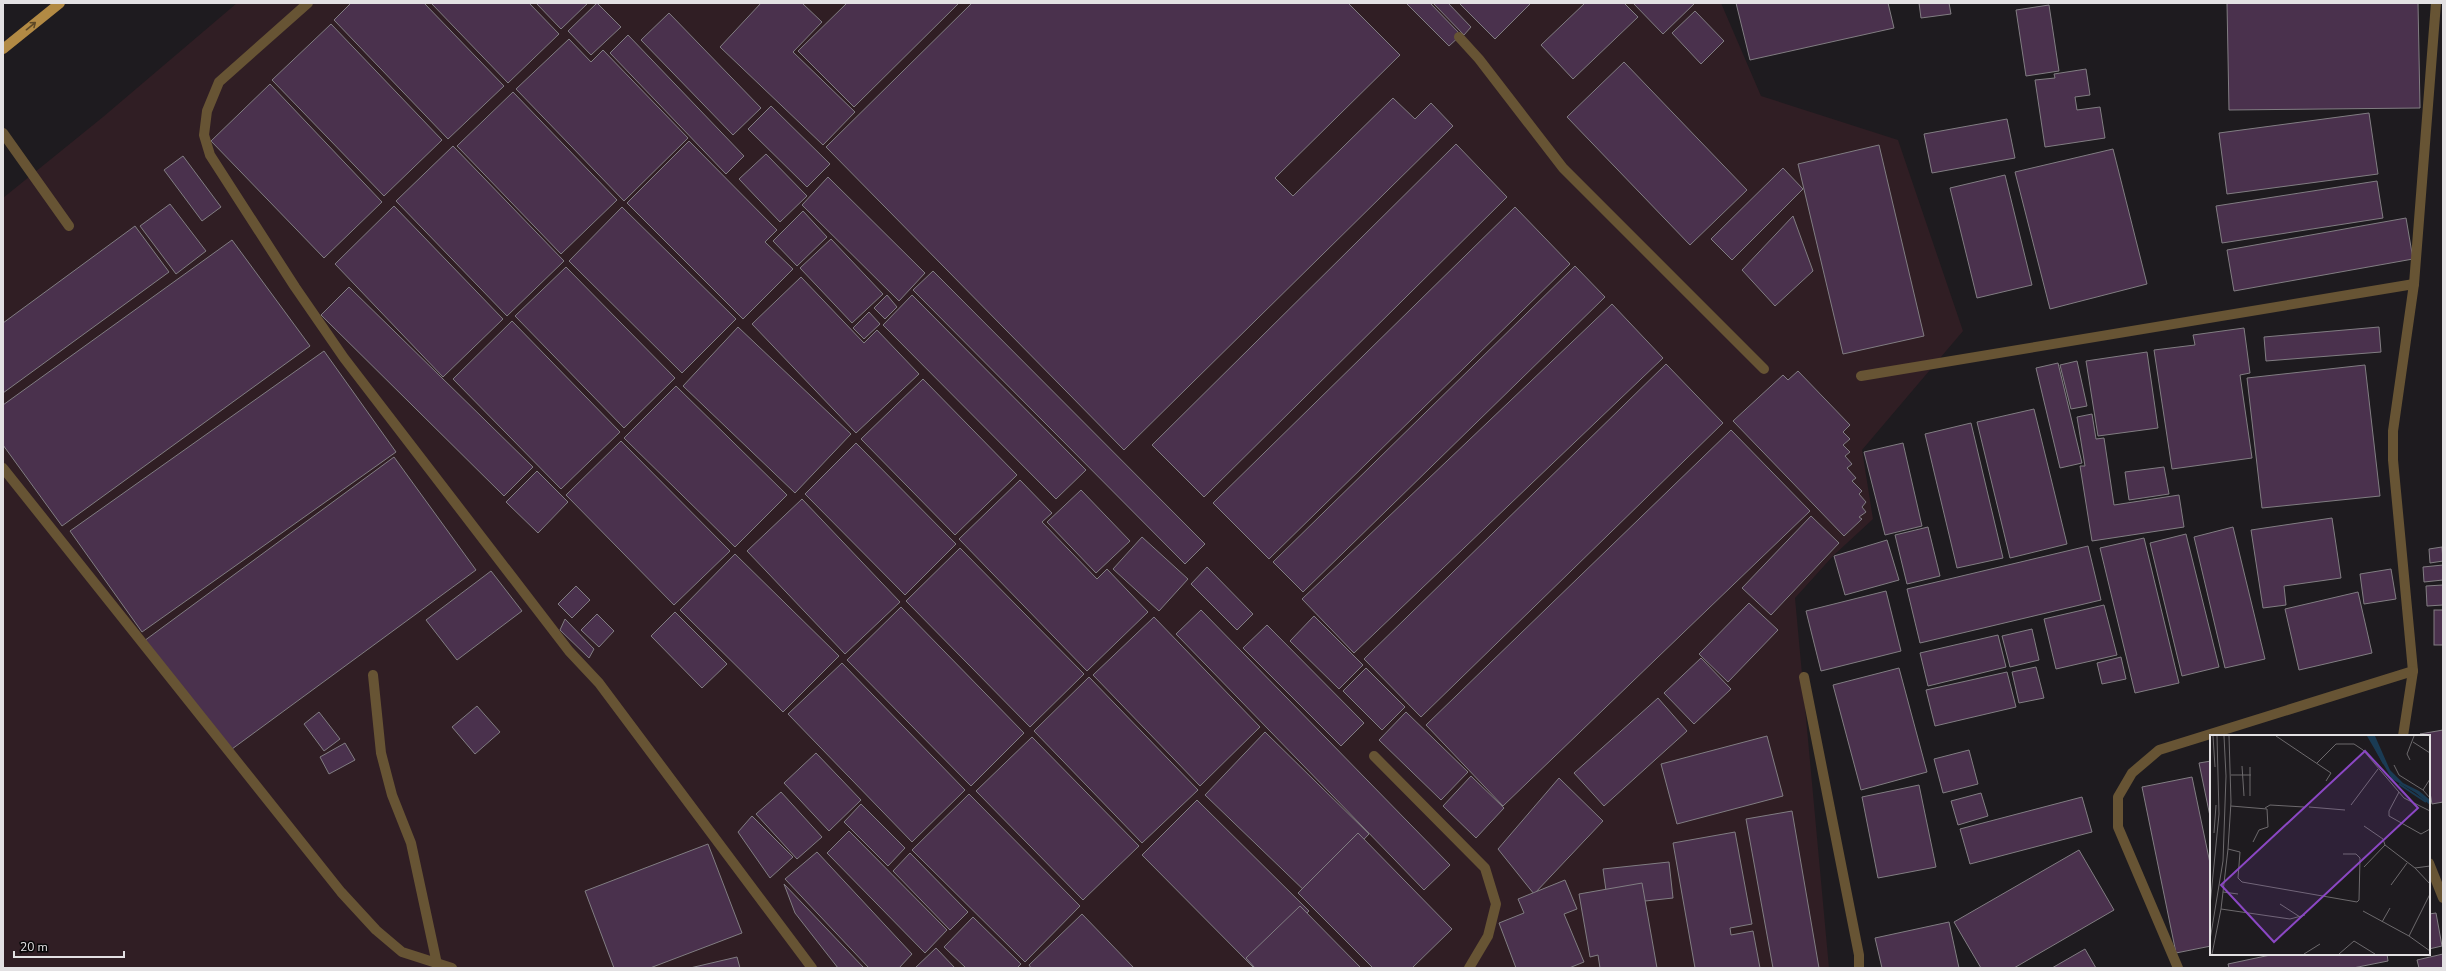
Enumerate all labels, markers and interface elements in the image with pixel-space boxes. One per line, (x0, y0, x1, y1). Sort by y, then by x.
one-way arrow (26, 22, 37, 30)
inset map (2210, 735, 2430, 955)
scale bar (14, 933, 124, 959)
text: 20 m (20, 939, 48, 955)

